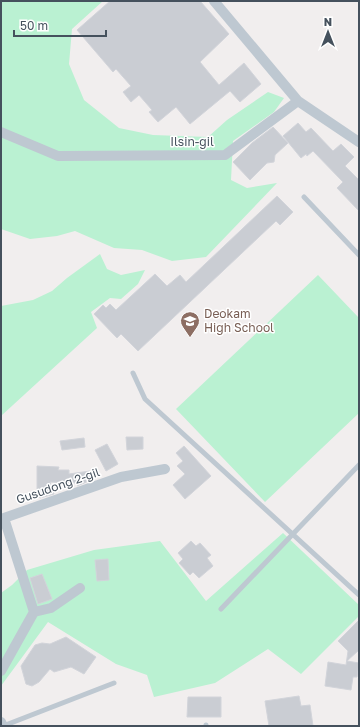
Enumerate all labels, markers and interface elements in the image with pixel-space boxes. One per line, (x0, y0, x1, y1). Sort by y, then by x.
scale bar (14, 12, 106, 38)
north arrow (308, 12, 348, 52)
text: N (324, 15, 332, 28)
text: 50 m (20, 18, 48, 33)
street label: Ilsin-gil (170, 134, 214, 149)
place label: Deokam High School (204, 306, 274, 335)
school or university icon: Deokam High School (179, 310, 201, 338)
street label: Gusudong 2-gil (14, 464, 102, 507)

